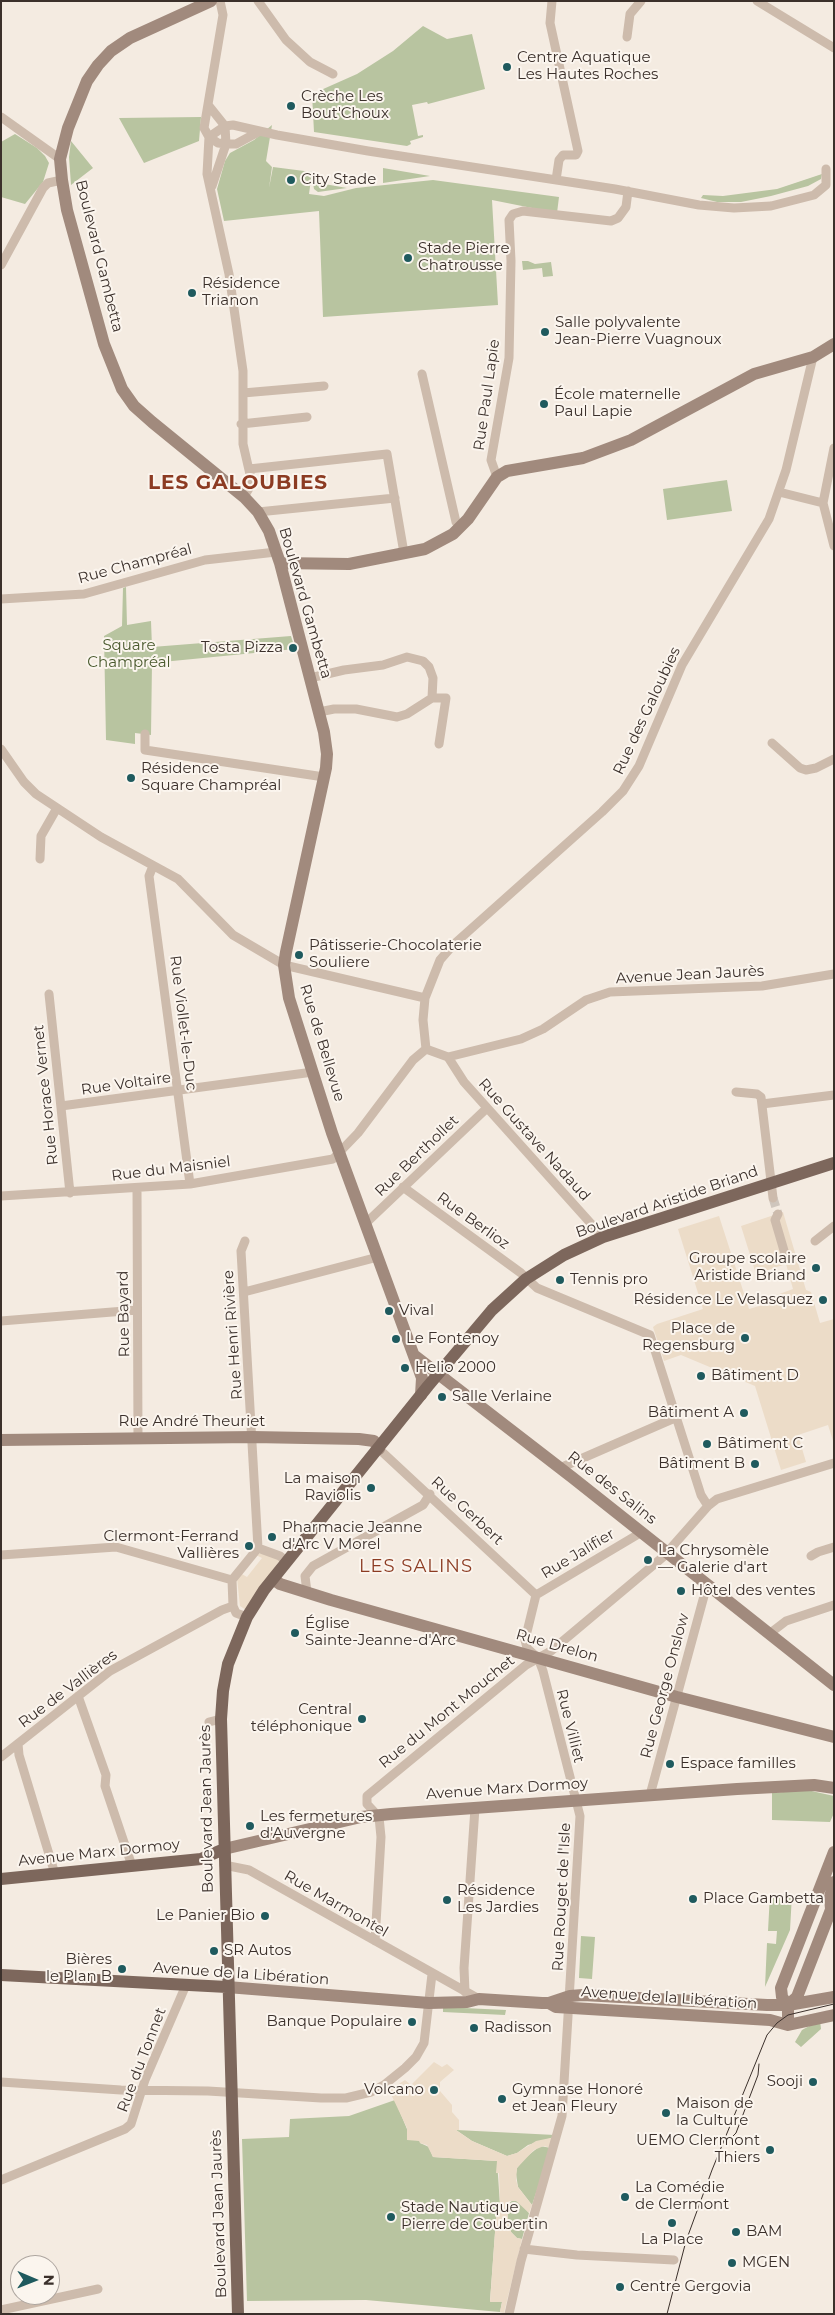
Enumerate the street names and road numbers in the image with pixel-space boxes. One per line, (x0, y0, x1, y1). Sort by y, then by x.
street label: Boulevard Gambetta (71, 178, 127, 334)
street label: Rue Paul Lapie (470, 338, 504, 452)
street label: Boulevard Gambetta (275, 525, 335, 681)
street label: Rue Champréal (76, 540, 194, 588)
street label: Rue des Galoubies (609, 644, 685, 778)
street label: Rue Viollet-le-Duc (166, 954, 200, 1092)
street label: Avenue Jean Jaurès (615, 962, 765, 988)
street label: Rue de Bellevue (296, 982, 348, 1104)
street label: Rue Horace Vernet (30, 1024, 62, 1166)
street label: Rue Voltaire (80, 1069, 172, 1099)
street label: Rue Gustave Nadaud (474, 1075, 594, 1205)
street label: Rue Berthollet (371, 1112, 463, 1200)
street label: Rue du Maisniel (110, 1153, 232, 1185)
street label: Boulevard Aristide Briand (573, 1162, 761, 1242)
street label: Rue Berlioz (433, 1189, 513, 1253)
street label: Rue Henri Rivière (219, 1269, 247, 1401)
street label: Rue Bayard (114, 1271, 134, 1357)
street label: Rue André Theuriet (119, 1413, 265, 1431)
street label: Rue des Salins (564, 1448, 660, 1528)
street label: Rue Gerbert (427, 1473, 507, 1549)
street label: Rue Jalifier (538, 1525, 618, 1583)
street label: Rue George Onslow (637, 1611, 693, 1761)
street label: Rue Drelon (514, 1626, 600, 1666)
street label: Rue de Vallières (15, 1646, 121, 1732)
street label: Rue du Mont Mouchet (376, 1652, 518, 1772)
street label: Rue Villiet (552, 1687, 588, 1765)
street label: Boulevard Jean Jaurès (197, 1725, 217, 1893)
street label: Avenue Marx Dormoy (425, 1774, 589, 1804)
street label: Rue Rouget de l'Isle (549, 1822, 575, 1972)
street label: Avenue Marx Dormoy (17, 1836, 181, 1870)
street label: Rue Marmontel (281, 1867, 391, 1941)
street label: Avenue de la Libération (152, 1959, 330, 1989)
street label: Avenue de la Libération (580, 1983, 758, 2013)
street label: Rue du Tonnet (114, 2005, 170, 2115)
street label: Boulevard Jean Jaurès (207, 2130, 231, 2298)

